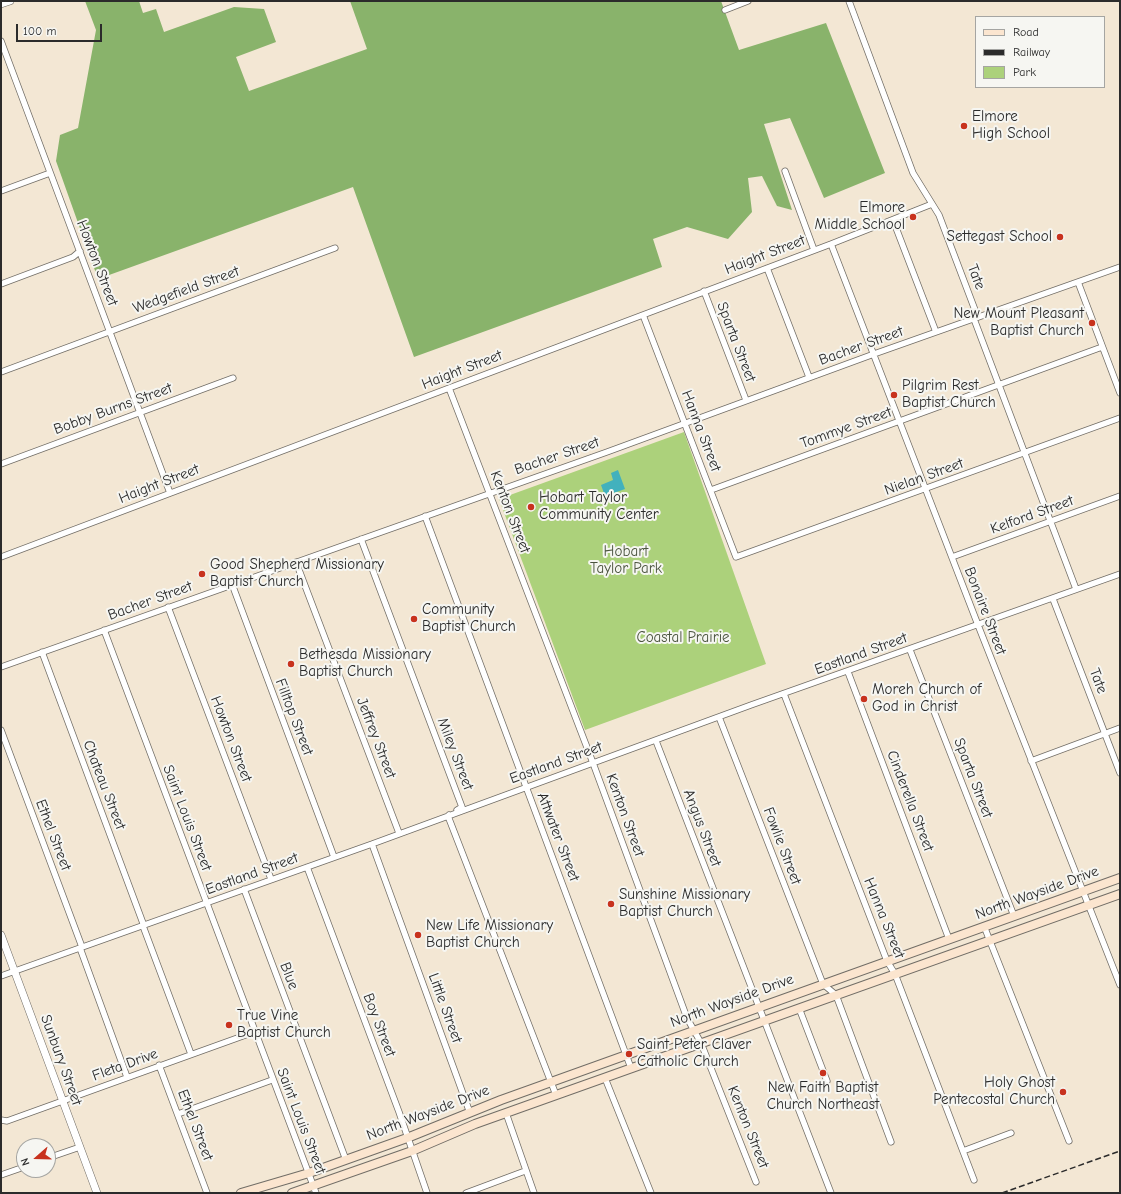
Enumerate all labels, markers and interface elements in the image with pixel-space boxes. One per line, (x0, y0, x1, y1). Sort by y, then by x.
scale bar (18, 16, 104, 42)
legend (975, 16, 1105, 88)
text: 100 m (23, 24, 56, 38)
text: Road (1013, 25, 1039, 39)
text: Railway (1013, 45, 1050, 59)
text: Park (1013, 65, 1036, 79)
place label: Elmore High School (972, 108, 1050, 143)
marker: Elmore High School (959, 121, 969, 131)
place label: Elmore Middle School (815, 199, 905, 234)
marker: Elmore Middle School (908, 212, 918, 222)
street label: Howton Street (72, 218, 122, 308)
place label: Settegast School (947, 228, 1052, 246)
street label: Haight Street (722, 231, 808, 279)
marker: Settegast School (1055, 232, 1065, 242)
street label: Wedgefield Street (130, 262, 242, 318)
street label: Tate (963, 262, 989, 292)
street label: Sparta Street (713, 300, 759, 384)
place label: New Mount Pleasant Baptist Church (953, 305, 1084, 340)
marker: New Mount Pleasant Baptist Church (1087, 318, 1097, 328)
street label: Bacher Street (816, 322, 906, 370)
street label: Haight Street (419, 346, 505, 394)
place label: Pilgrim Rest Baptist Church (902, 377, 996, 412)
street label: Bobby Burns Street (51, 379, 175, 439)
street label: Hanna Street (677, 388, 725, 474)
marker: Pilgrim Rest Baptist Church (889, 390, 899, 400)
street label: Tommye Street (798, 403, 894, 453)
street label: Bacher Street (512, 433, 602, 479)
street label: Nielan Street (882, 454, 966, 500)
street label: Haight Street (116, 460, 202, 508)
street label: Kenton Street (486, 468, 534, 556)
place label: Hobart Taylor Community Center (539, 489, 659, 524)
street label: Kelford Street (988, 492, 1076, 538)
marker: Hobart Taylor Community Center (526, 502, 536, 512)
park label: Hobart Taylor Park (590, 543, 662, 578)
place label: Good Shepherd Missionary Baptist Church (210, 556, 384, 591)
street label: Bonaire Street (960, 565, 1010, 657)
marker: Good Shepherd Missionary Baptist Church (197, 569, 207, 579)
street label: Bacher Street (105, 577, 195, 625)
place label: Community Baptist Church (422, 601, 516, 636)
marker: Community Baptist Church (409, 614, 419, 624)
park label: Coastal Prairie (636, 629, 730, 647)
street label: Eastland Street (812, 629, 910, 679)
place label: Bethesda Missionary Baptist Church (299, 646, 431, 681)
marker: Bethesda Missionary Baptist Church (286, 659, 296, 669)
street label: Tate (1085, 666, 1111, 696)
street label: Filltop Street (271, 676, 317, 758)
place label: Moreh Church of God in Christ (872, 681, 981, 716)
street label: Howton Street (206, 694, 256, 784)
marker: Moreh Church of God in Christ (859, 694, 869, 704)
street label: Jeffrey Street (352, 695, 400, 781)
street label: Miley Street (433, 715, 477, 793)
street label: Sparta Street (950, 736, 996, 820)
street label: Chateau Street (79, 738, 129, 832)
street label: Eastland Street (507, 738, 605, 788)
street label: Cinderella Street (883, 748, 937, 854)
street label: Saint Louis Street (159, 762, 215, 874)
street label: Kenton Street (602, 771, 648, 859)
street label: Angus Street (679, 787, 725, 869)
street label: Attwater Street (533, 790, 583, 884)
street label: Ethel Street (31, 797, 75, 873)
street label: Fowlie Street (759, 805, 805, 887)
street label: Eastland Street (203, 849, 301, 899)
street label: North Wayside Drive (973, 862, 1101, 924)
street label: Hanna Street (860, 875, 908, 961)
place label: Sunshine Missionary Baptist Church (619, 886, 750, 921)
marker: Sunshine Missionary Baptist Church (606, 899, 616, 909)
place label: New Life Missionary Baptist Church (426, 917, 553, 952)
marker: New Life Missionary Baptist Church (413, 930, 423, 940)
street label: Blue (276, 960, 302, 992)
street label: North Wayside Drive (668, 970, 796, 1032)
street label: Little Street (424, 971, 466, 1045)
street label: Boy Street (359, 991, 399, 1059)
place label: True Vine Baptist Church (237, 1007, 331, 1042)
street label: Sunbury Street (36, 1012, 86, 1108)
marker: True Vine Baptist Church (224, 1020, 234, 1030)
place label: Saint Peter Claver Catholic Church (637, 1036, 751, 1071)
street label: Fleta Drive (90, 1045, 160, 1085)
marker: Saint Peter Claver Catholic Church (624, 1049, 634, 1059)
street label: Saint Louis Street (273, 1065, 329, 1177)
marker: New Faith Baptist Church Northeast (818, 1068, 828, 1078)
place label: Holy Ghost Pentecostal Church (933, 1074, 1055, 1109)
place label: New Faith Baptist Church Northeast (767, 1079, 879, 1114)
street label: North Wayside Drive (364, 1081, 492, 1145)
street label: Kenton Street (723, 1083, 773, 1171)
street label: Ethel Street (173, 1087, 217, 1163)
marker: Holy Ghost Pentecostal Church (1058, 1087, 1068, 1097)
north arrow (16, 1138, 56, 1178)
text: N (18, 1156, 33, 1168)

